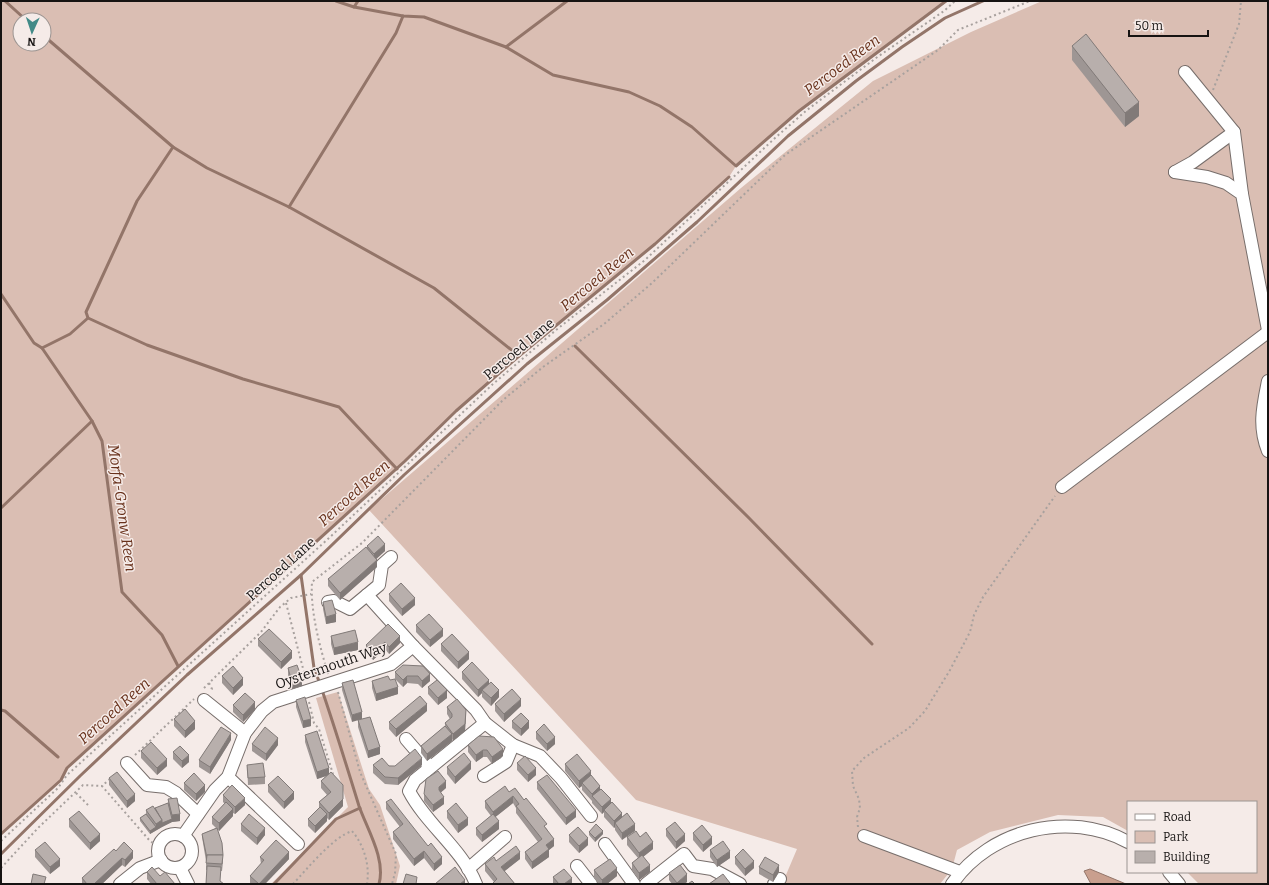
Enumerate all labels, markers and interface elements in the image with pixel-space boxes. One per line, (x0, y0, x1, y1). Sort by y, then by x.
north arrow (12, 12, 52, 52)
scale bar (1129, 12, 1208, 38)
text: 50 m (1135, 19, 1164, 33)
water label: Percoed Reen (801, 31, 883, 99)
text: N (26, 35, 36, 48)
water label: Percoed Reen (557, 243, 637, 315)
street label: Percoed Lane (480, 314, 558, 384)
water label: Morfa-Gronw Reen (104, 443, 140, 573)
water label: Percoed Reen (315, 456, 393, 530)
street label: Percoed Lane (243, 534, 319, 604)
street label: Oystermouth Way (273, 639, 390, 693)
water label: Percoed Reen (75, 674, 153, 748)
legend (1127, 801, 1257, 873)
text: Road (1163, 810, 1191, 824)
text: Park (1163, 830, 1189, 844)
text: Building (1163, 850, 1210, 864)

